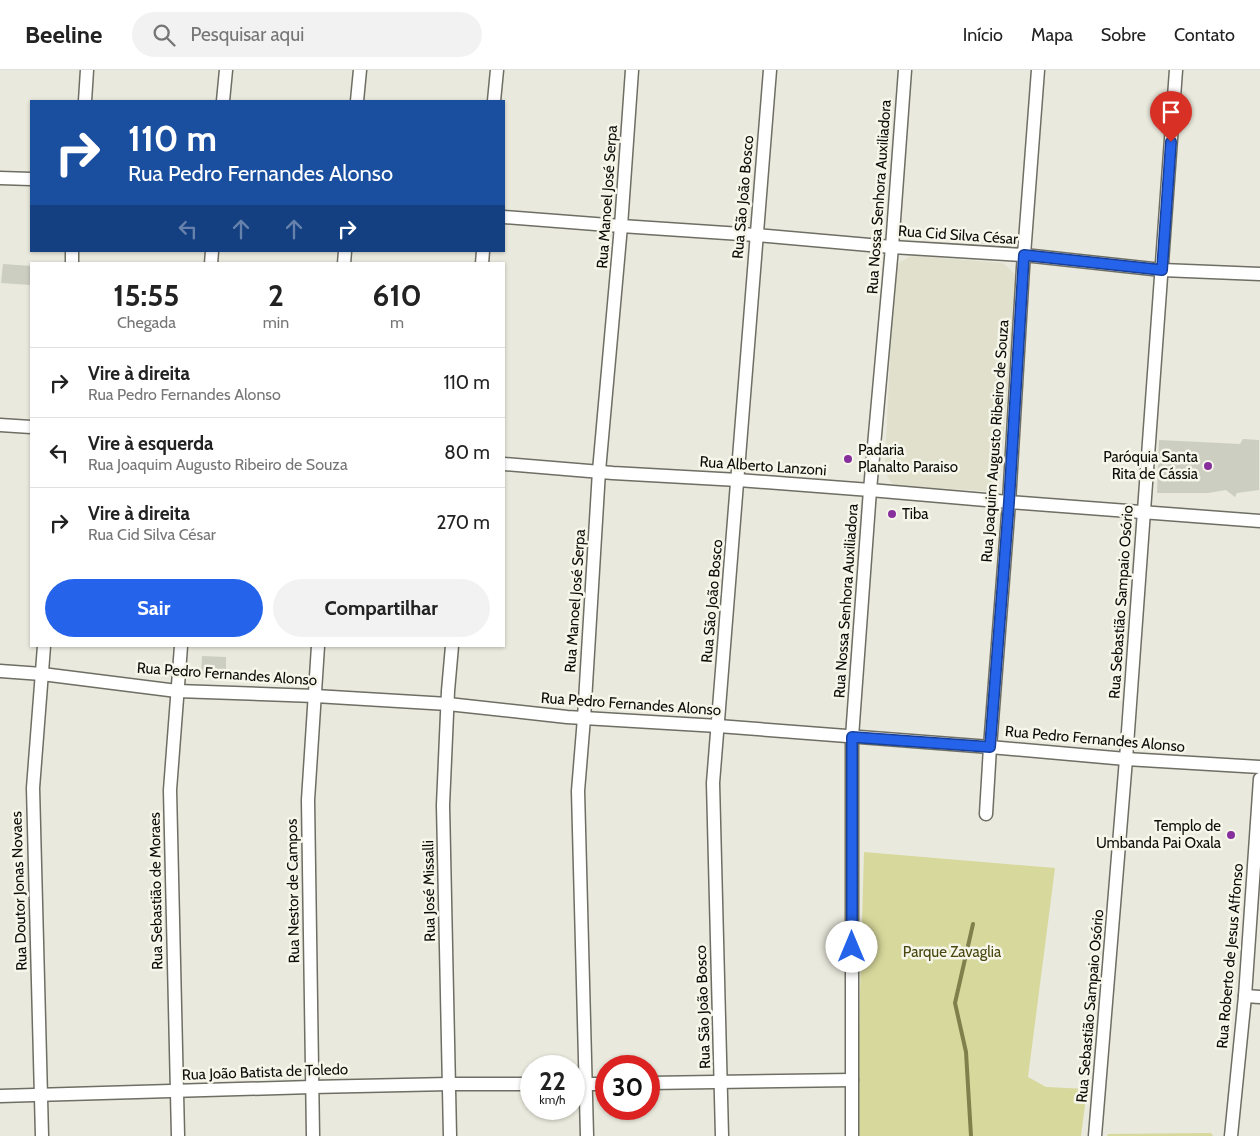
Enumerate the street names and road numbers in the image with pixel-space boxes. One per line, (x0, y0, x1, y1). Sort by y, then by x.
street label: Rua Nossa Senhora Auxiliadora (863, 98, 895, 295)
street label: Rua Manoel José Serpa (593, 124, 621, 269)
street label: Rua São João Bosco (729, 134, 757, 260)
street label: Rua Cid Silva César (898, 222, 1019, 248)
street label: Rua Joaquim Augusto Ribeiro de Souza (978, 318, 1013, 563)
street label: Rua Alberto Lanzoni (699, 453, 827, 479)
street label: Rua Nossa Senhora Auxiliadora (830, 502, 862, 699)
street label: Rua Sebastião Sampaio Osório (1105, 505, 1137, 699)
street label: Rua Manoel José Serpa (561, 528, 589, 673)
street label: Rua São João Bosco (698, 538, 726, 664)
street label: Rua Pedro Fernandes Alonso (136, 659, 318, 689)
street label: Rua Pedro Fernandes Alonso (540, 689, 722, 719)
street label: Rua Pedro Fernandes Alonso (1004, 722, 1186, 756)
street label: Rua Doutor Jonas Novaes (7, 811, 31, 971)
street label: Rua Sebastião de Moraes (146, 812, 166, 970)
street label: Rua Nestor de Campos (283, 819, 303, 963)
street label: Rua José Missalli (419, 840, 439, 942)
street label: Rua Roberto de Jesus Affonso (1213, 863, 1247, 1049)
street label: Rua Sebastião Sampaio Osório (1073, 909, 1107, 1103)
street label: Rua São João Bosco (692, 945, 714, 1069)
street label: Rua João Batista de Toledo (182, 1060, 348, 1084)

